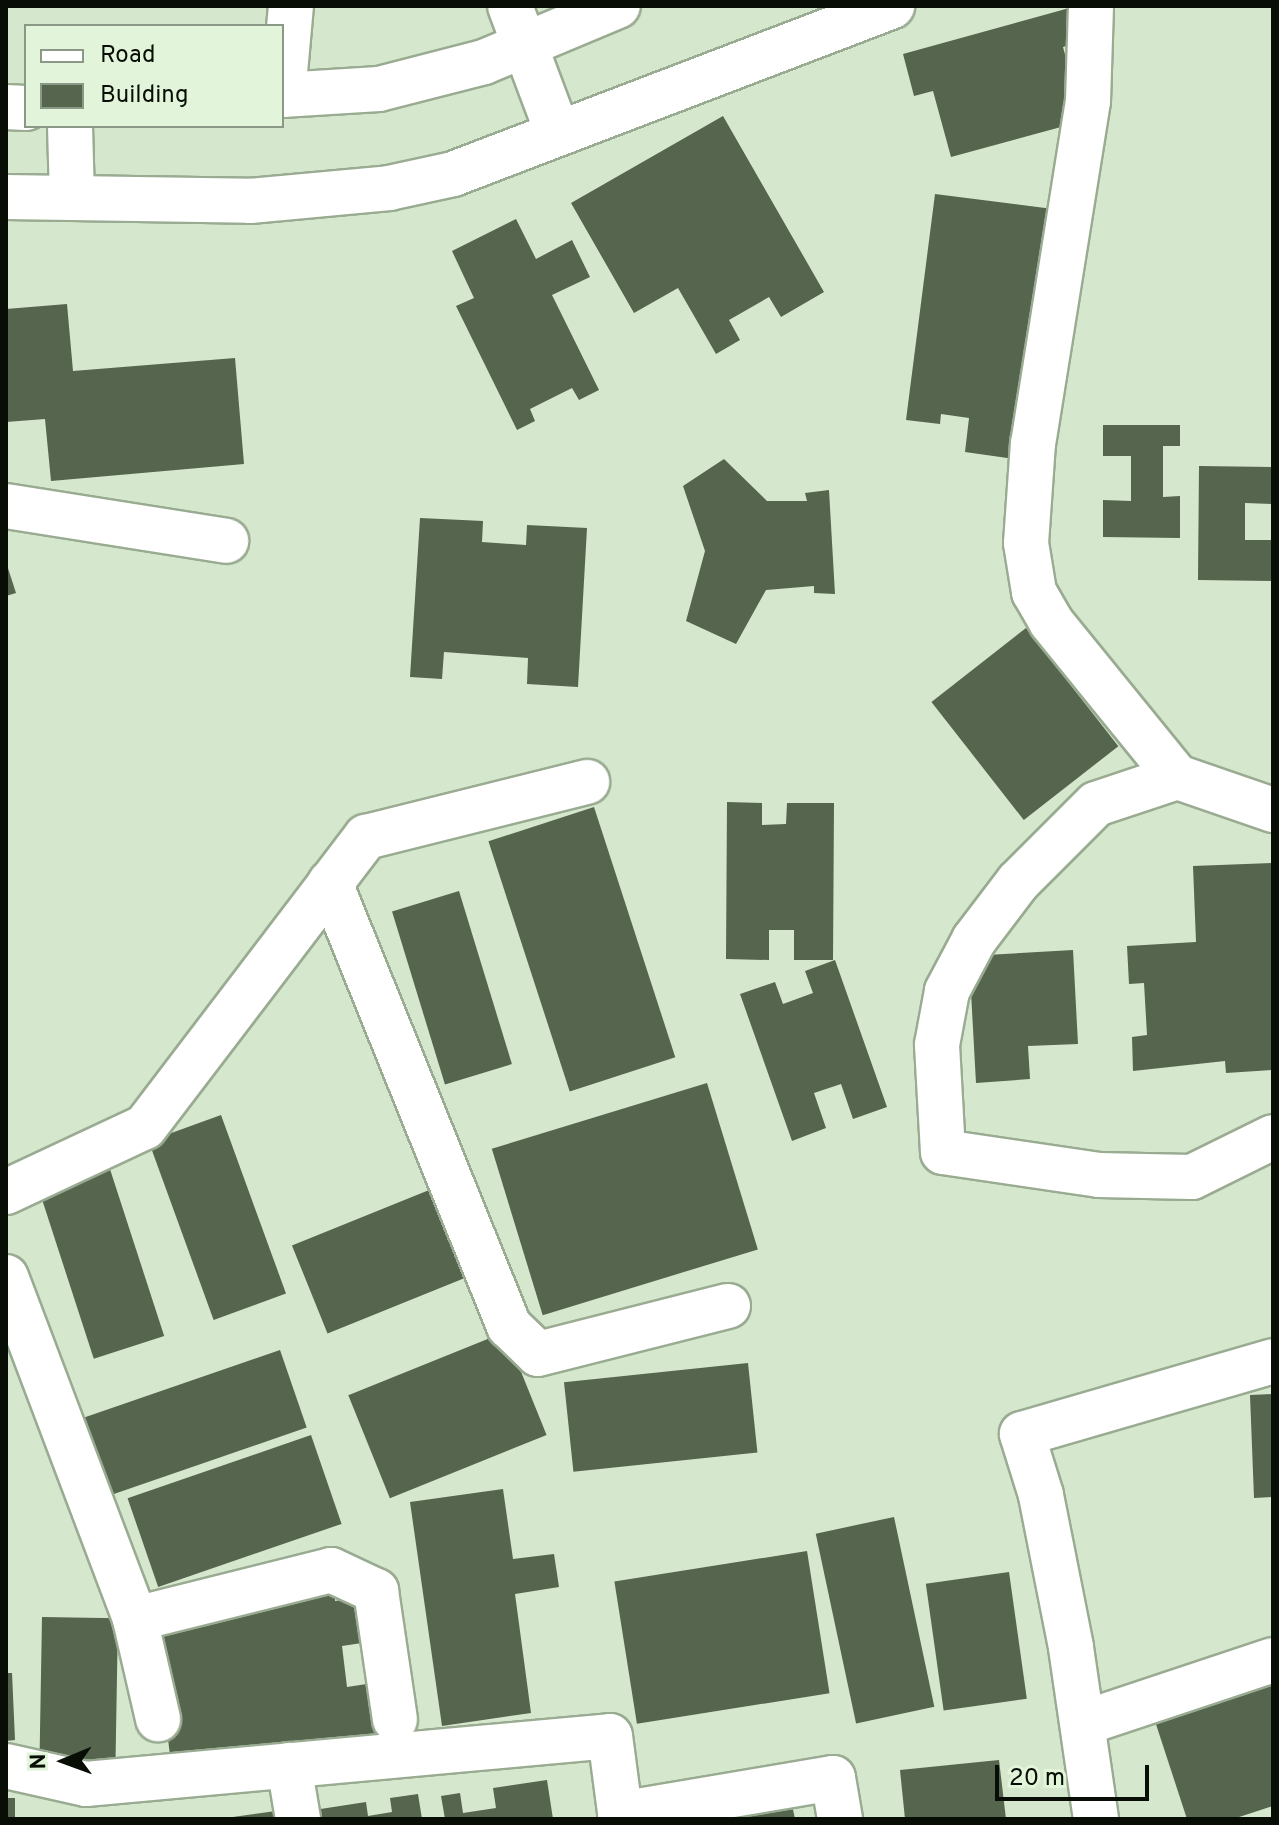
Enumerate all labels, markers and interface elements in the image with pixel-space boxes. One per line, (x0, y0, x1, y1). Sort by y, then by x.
legend (24, 24, 284, 128)
text: Road (100, 41, 156, 71)
text: Building (100, 81, 189, 111)
north arrow (24, 1721, 104, 1801)
scale bar (999, 1749, 1153, 1799)
text: N (26, 1753, 53, 1770)
text: 20 m (1009, 1764, 1065, 1794)

